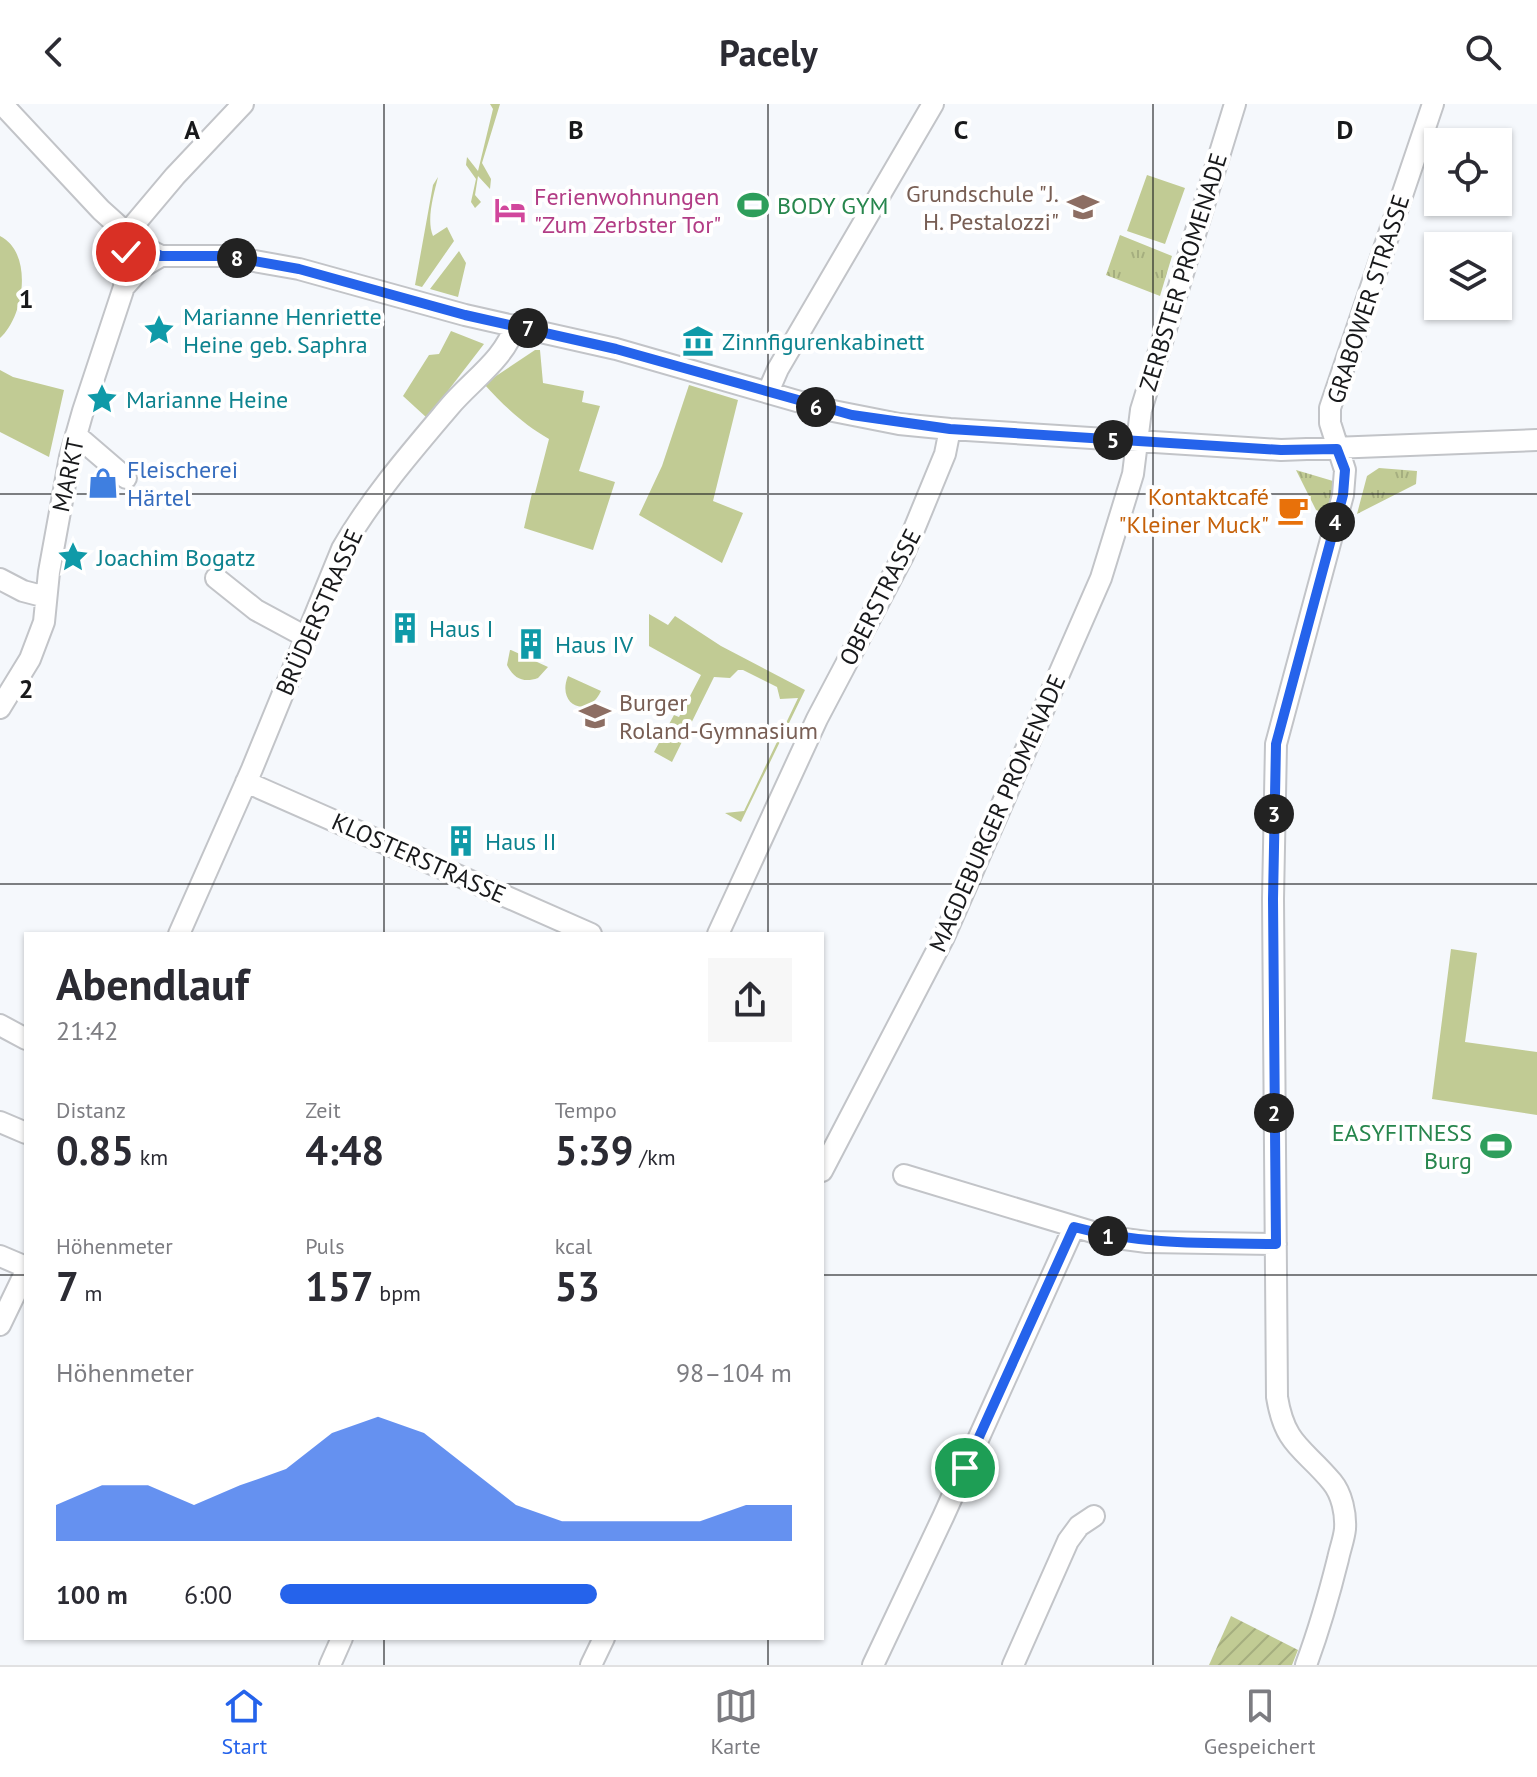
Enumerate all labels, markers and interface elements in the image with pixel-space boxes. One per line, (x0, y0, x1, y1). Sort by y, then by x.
text: Pacely (719, 29, 818, 76)
icon: back (32, 30, 76, 74)
icon: search (1461, 30, 1505, 74)
text: A (184, 113, 200, 146)
text: B (568, 113, 584, 146)
text: C (954, 113, 968, 146)
text: D (1337, 113, 1353, 146)
map controls (1424, 128, 1512, 320)
button: locate (1424, 128, 1512, 216)
street label: ZERBSTER PROMENADE (1132, 149, 1234, 395)
place label: Grundschule "J. H. Pestalozzi" (906, 178, 1059, 237)
place label: Ferienwohnungen "Zum Zerbster Tor" (534, 181, 721, 240)
sports icon: BODY GYM (736, 188, 770, 222)
place label: BODY GYM (777, 190, 888, 221)
school or university icon: Grundschule "J. H. Pestalozzi" (1066, 190, 1100, 224)
street label: GRABOWER STRASSE (1320, 191, 1416, 407)
hotel icon: Ferienwohnungen "Zum Zerbster Tor" (493, 193, 527, 227)
pin (92, 218, 160, 286)
icon: check (104, 230, 148, 274)
button: layers (1424, 232, 1512, 320)
pin: 8 (217, 238, 257, 278)
text: 8 (231, 244, 243, 272)
text: 1 (19, 282, 33, 315)
place label: Marianne Henriette Heine geb. Saphra (183, 301, 382, 360)
pin: 7 (508, 308, 548, 348)
place icon: Marianne Henriette Heine geb. Saphra (142, 313, 176, 347)
text: 7 (522, 314, 534, 342)
museum icon: Zinnfigurenkabinett (681, 324, 715, 358)
place label: Zinnfigurenkabinett (722, 326, 924, 357)
place icon: Marianne Heine (85, 382, 119, 416)
place label: Marianne Heine (126, 384, 288, 415)
pin: 6 (796, 387, 836, 427)
text: 6 (810, 393, 822, 421)
pin: 5 (1093, 420, 1133, 460)
text: 5 (1107, 426, 1119, 454)
street label: MARKT (45, 435, 91, 515)
place label: Fleischerei Härtel (127, 454, 238, 513)
shop icon: Fleischerei Härtel (86, 466, 120, 500)
place label: Kontaktcafé "Kleiner Muck" (1119, 481, 1269, 540)
cafe icon: Kontaktcafé "Kleiner Muck" (1276, 493, 1310, 527)
pin: 4 (1315, 502, 1355, 542)
text: 4 (1329, 508, 1341, 536)
street label: OBERSTRASSE (832, 523, 928, 671)
street label: BRÜDERSTRASSE (268, 524, 370, 700)
place icon: Joachim Bogatz (56, 540, 90, 574)
place label: Joachim Bogatz (96, 542, 256, 573)
building icon: Haus I (388, 611, 422, 645)
place label: Haus I (429, 613, 493, 644)
building icon: Haus IV (514, 627, 548, 661)
place label: Haus IV (555, 629, 633, 660)
street label: MAGDEBURGER PROMENADE (922, 669, 1072, 957)
text: 2 (19, 672, 33, 705)
place label: Burger Roland-Gymnasium (619, 687, 818, 746)
school or university icon: Burger Roland-Gymnasium (578, 699, 612, 733)
pin: 3 (1254, 794, 1294, 834)
text: 3 (1268, 800, 1280, 828)
street label: KLOSTERSTRASSE (327, 806, 511, 910)
building icon: Haus II (444, 824, 478, 858)
place label: Haus II (485, 826, 556, 857)
text: Abendlauf (56, 955, 249, 1012)
button: share (708, 958, 792, 1042)
text: 21:42 (56, 1014, 118, 1047)
pin: 2 (1254, 1093, 1294, 1133)
text: Distanz (56, 1096, 126, 1124)
text: Zeit (305, 1096, 341, 1124)
text: Tempo (555, 1096, 617, 1124)
text: 2 (1268, 1099, 1280, 1127)
place label: EASYFITNESS Burg (1332, 1117, 1472, 1176)
text: 0.85 (56, 1124, 134, 1176)
text: 4:48 (305, 1124, 384, 1176)
text: 5:39 (555, 1124, 633, 1176)
sports icon: EASYFITNESS Burg (1479, 1129, 1513, 1163)
text: km (134, 1143, 168, 1171)
text: /km (633, 1143, 676, 1171)
pin: 1 (1088, 1216, 1128, 1256)
text: 1 (1102, 1222, 1114, 1250)
text: Höhenmeter (56, 1232, 173, 1260)
text: Puls (305, 1232, 344, 1260)
text: kcal (555, 1232, 592, 1260)
text: 7 (56, 1260, 79, 1312)
text: 157 (305, 1260, 373, 1312)
text: 53 (555, 1260, 600, 1312)
text: m (79, 1279, 102, 1307)
text: bpm (373, 1279, 421, 1307)
text: Höhenmeter (56, 1356, 194, 1389)
text: 98–104 m (676, 1356, 792, 1389)
pin (931, 1434, 999, 1502)
icon: arrive (943, 1446, 987, 1490)
text: 100 m (56, 1578, 128, 1611)
text: 6:00 (184, 1578, 232, 1611)
tab: Start (222, 1684, 267, 1760)
tab: Karte (710, 1684, 761, 1760)
tab: Gespeichert (1204, 1684, 1315, 1760)

